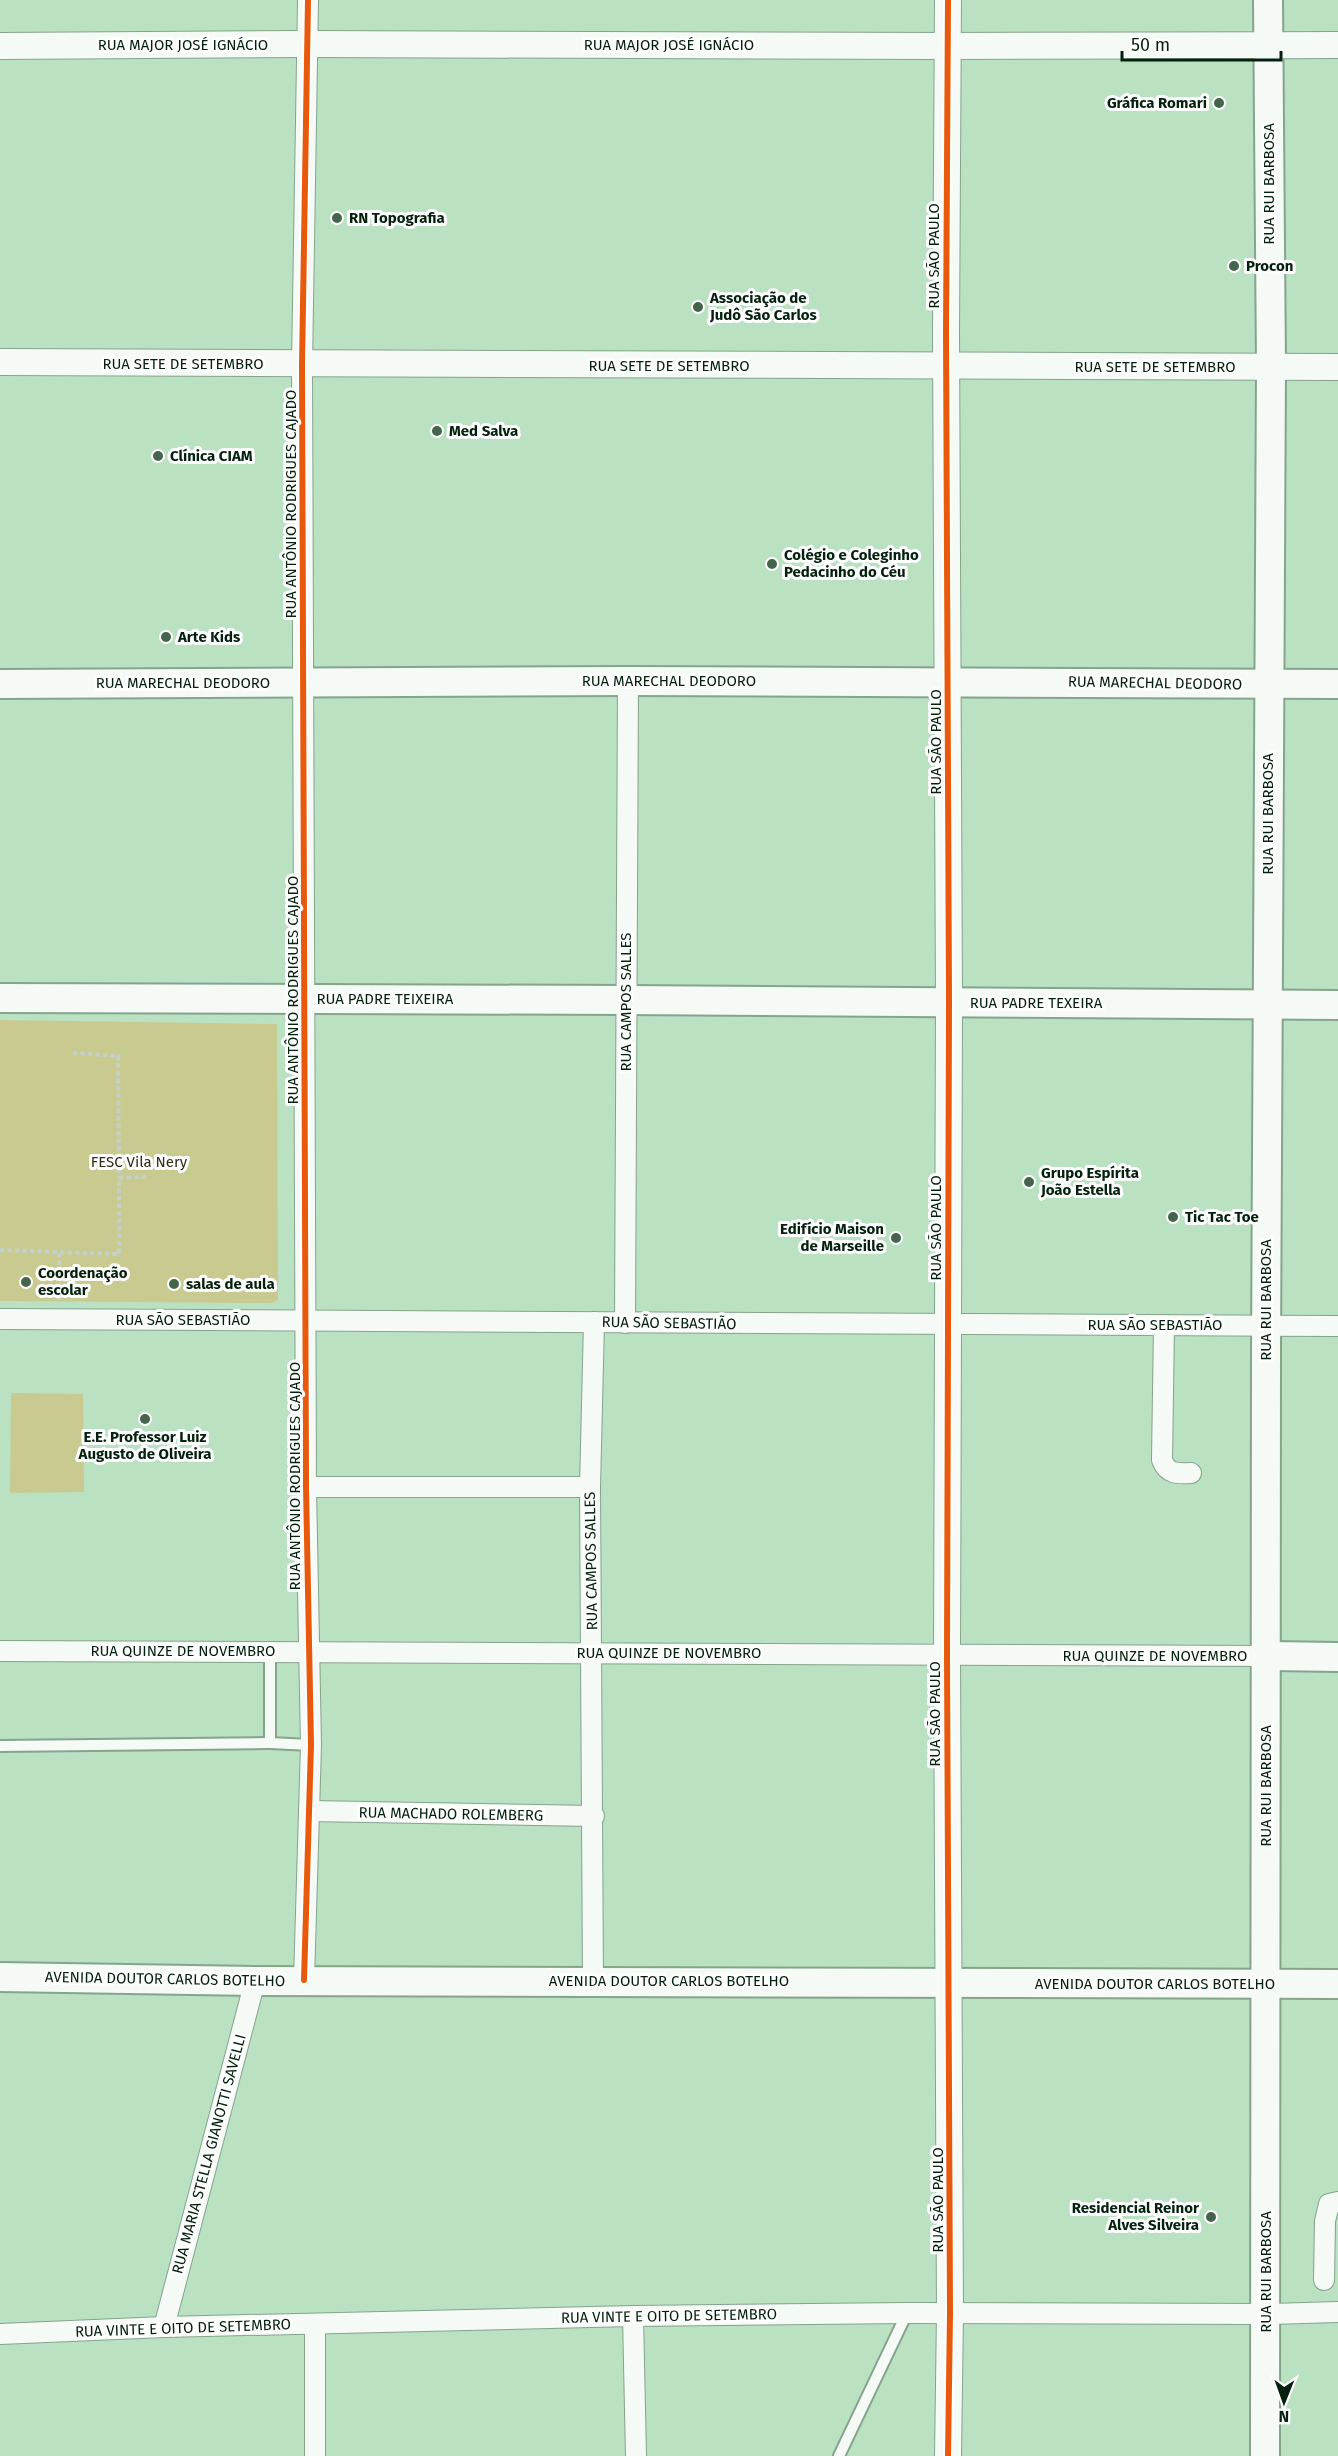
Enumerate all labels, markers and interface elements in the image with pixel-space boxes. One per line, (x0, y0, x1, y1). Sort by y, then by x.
scale bar (1122, 24, 1281, 62)
text: 50 m (1131, 34, 1170, 56)
street label: RUA MAJOR JOSÉ IGNÁCIO (98, 36, 268, 54)
street label: RUA MAJOR JOSÉ IGNÁCIO (584, 36, 754, 54)
place label: Gráfica Romari (1107, 94, 1207, 112)
marker: Gráfica Romari (1212, 96, 1226, 110)
street label: RUA RUI BARBOSA (1260, 123, 1278, 245)
street label: RUA SÃO PAULO (925, 203, 943, 309)
place label: RN Topografia (349, 209, 445, 227)
marker: RN Topografia (330, 211, 344, 225)
place label: Procon (1246, 257, 1293, 275)
marker: Procon (1227, 259, 1241, 273)
place label: Associação de Judô São Carlos (709, 289, 817, 324)
marker: Associação de Judô São Carlos (691, 300, 705, 314)
street label: RUA SETE DE SETEMBRO (102, 355, 264, 373)
street label: RUA SETE DE SETEMBRO (588, 357, 750, 375)
street label: RUA SETE DE SETEMBRO (1074, 358, 1236, 376)
street label: RUA ANTÔNIO RODRIGUES CAJADO (282, 390, 300, 618)
place label: Med Salva (449, 422, 518, 440)
marker: Med Salva (430, 424, 444, 438)
place label: Clínica CIAM (170, 447, 253, 465)
marker: Clínica CIAM (151, 449, 165, 463)
place label: Colégio e Coleginho Pedacinho do Céu (784, 546, 919, 581)
marker: Colégio e Coleginho Pedacinho do Céu (765, 557, 779, 571)
place label: Arte Kids (177, 628, 240, 646)
marker: Arte Kids (159, 630, 173, 644)
street label: RUA MARECHAL DEODORO (582, 672, 756, 690)
street label: RUA MARECHAL DEODORO (1068, 672, 1242, 694)
street label: RUA MARECHAL DEODORO (96, 674, 270, 692)
street label: RUA SÃO PAULO (927, 689, 945, 795)
street label: RUA RUI BARBOSA (1259, 753, 1277, 875)
street label: RUA ANTÔNIO RODRIGUES CAJADO (284, 876, 302, 1104)
street label: RUA CAMPOS SALLES (617, 933, 635, 1071)
street label: RUA PADRE TEIXEIRA (317, 990, 454, 1008)
street label: RUA PADRE TEXEIRA (970, 994, 1103, 1012)
park label: FESC Vila Nery (91, 1153, 188, 1171)
place label: Grupo Espírita João Estella (1040, 1164, 1139, 1199)
street label: RUA SÃO PAULO (927, 1175, 945, 1281)
marker: Grupo Espírita João Estella (1022, 1175, 1036, 1189)
place label: Tic Tac Toe (1185, 1208, 1259, 1226)
marker: Tic Tac Toe (1166, 1210, 1180, 1224)
place label: Edifício Maison de Marseille (780, 1220, 884, 1255)
marker: Edifício Maison de Marseille (889, 1231, 903, 1245)
street label: RUA RUI BARBOSA (1257, 1239, 1275, 1361)
place label: Coordenação escolar (38, 1264, 128, 1299)
marker: Coordenação escolar (19, 1275, 33, 1289)
place label: salas de aula (186, 1275, 275, 1293)
marker: salas de aula (167, 1277, 181, 1291)
street label: RUA SÃO SEBASTIÃO (116, 1311, 250, 1329)
street label: RUA SÃO SEBASTIÃO (601, 1313, 737, 1333)
street label: RUA SÃO SEBASTIÃO (1088, 1316, 1222, 1334)
street label: RUA ANTÔNIO RODRIGUES CAJADO (286, 1362, 304, 1590)
marker: E.E. Professor Luiz Augusto de Oliveira (138, 1412, 152, 1426)
place label: E.E. Professor Luiz Augusto de Oliveira (78, 1428, 211, 1463)
street label: RUA CAMPOS SALLES (581, 1491, 601, 1631)
street label: RUA QUINZE DE NOVEMBRO (91, 1642, 275, 1660)
street label: RUA QUINZE DE NOVEMBRO (577, 1644, 761, 1662)
street label: RUA QUINZE DE NOVEMBRO (1063, 1647, 1247, 1665)
street label: RUA SÃO PAULO (926, 1661, 944, 1767)
street label: RUA RUI BARBOSA (1257, 1725, 1275, 1847)
street label: RUA MACHADO ROLEMBERG (359, 1803, 543, 1825)
street label: AVENIDA DOUTOR CARLOS BOTELHO (45, 1968, 285, 1990)
street label: AVENIDA DOUTOR CARLOS BOTELHO (549, 1972, 789, 1990)
street label: AVENIDA DOUTOR CARLOS BOTELHO (1035, 1975, 1275, 1993)
street label: RUA MARIA STELLA GIANOTTI SAVELLI (168, 2032, 250, 2276)
street label: RUA SÃO PAULO (929, 2147, 947, 2253)
place label: Residencial Reinor Alves Silveira (1072, 2199, 1200, 2234)
marker: Residencial Reinor Alves Silveira (1204, 2210, 1218, 2224)
street label: RUA RUI BARBOSA (1257, 2211, 1275, 2333)
street label: RUA VINTE E OITO DE SETEMBRO (561, 2305, 777, 2327)
street label: RUA VINTE E OITO DE SETEMBRO (75, 2315, 291, 2341)
north arrow (1254, 2372, 1314, 2432)
text: N (1278, 2407, 1289, 2426)

